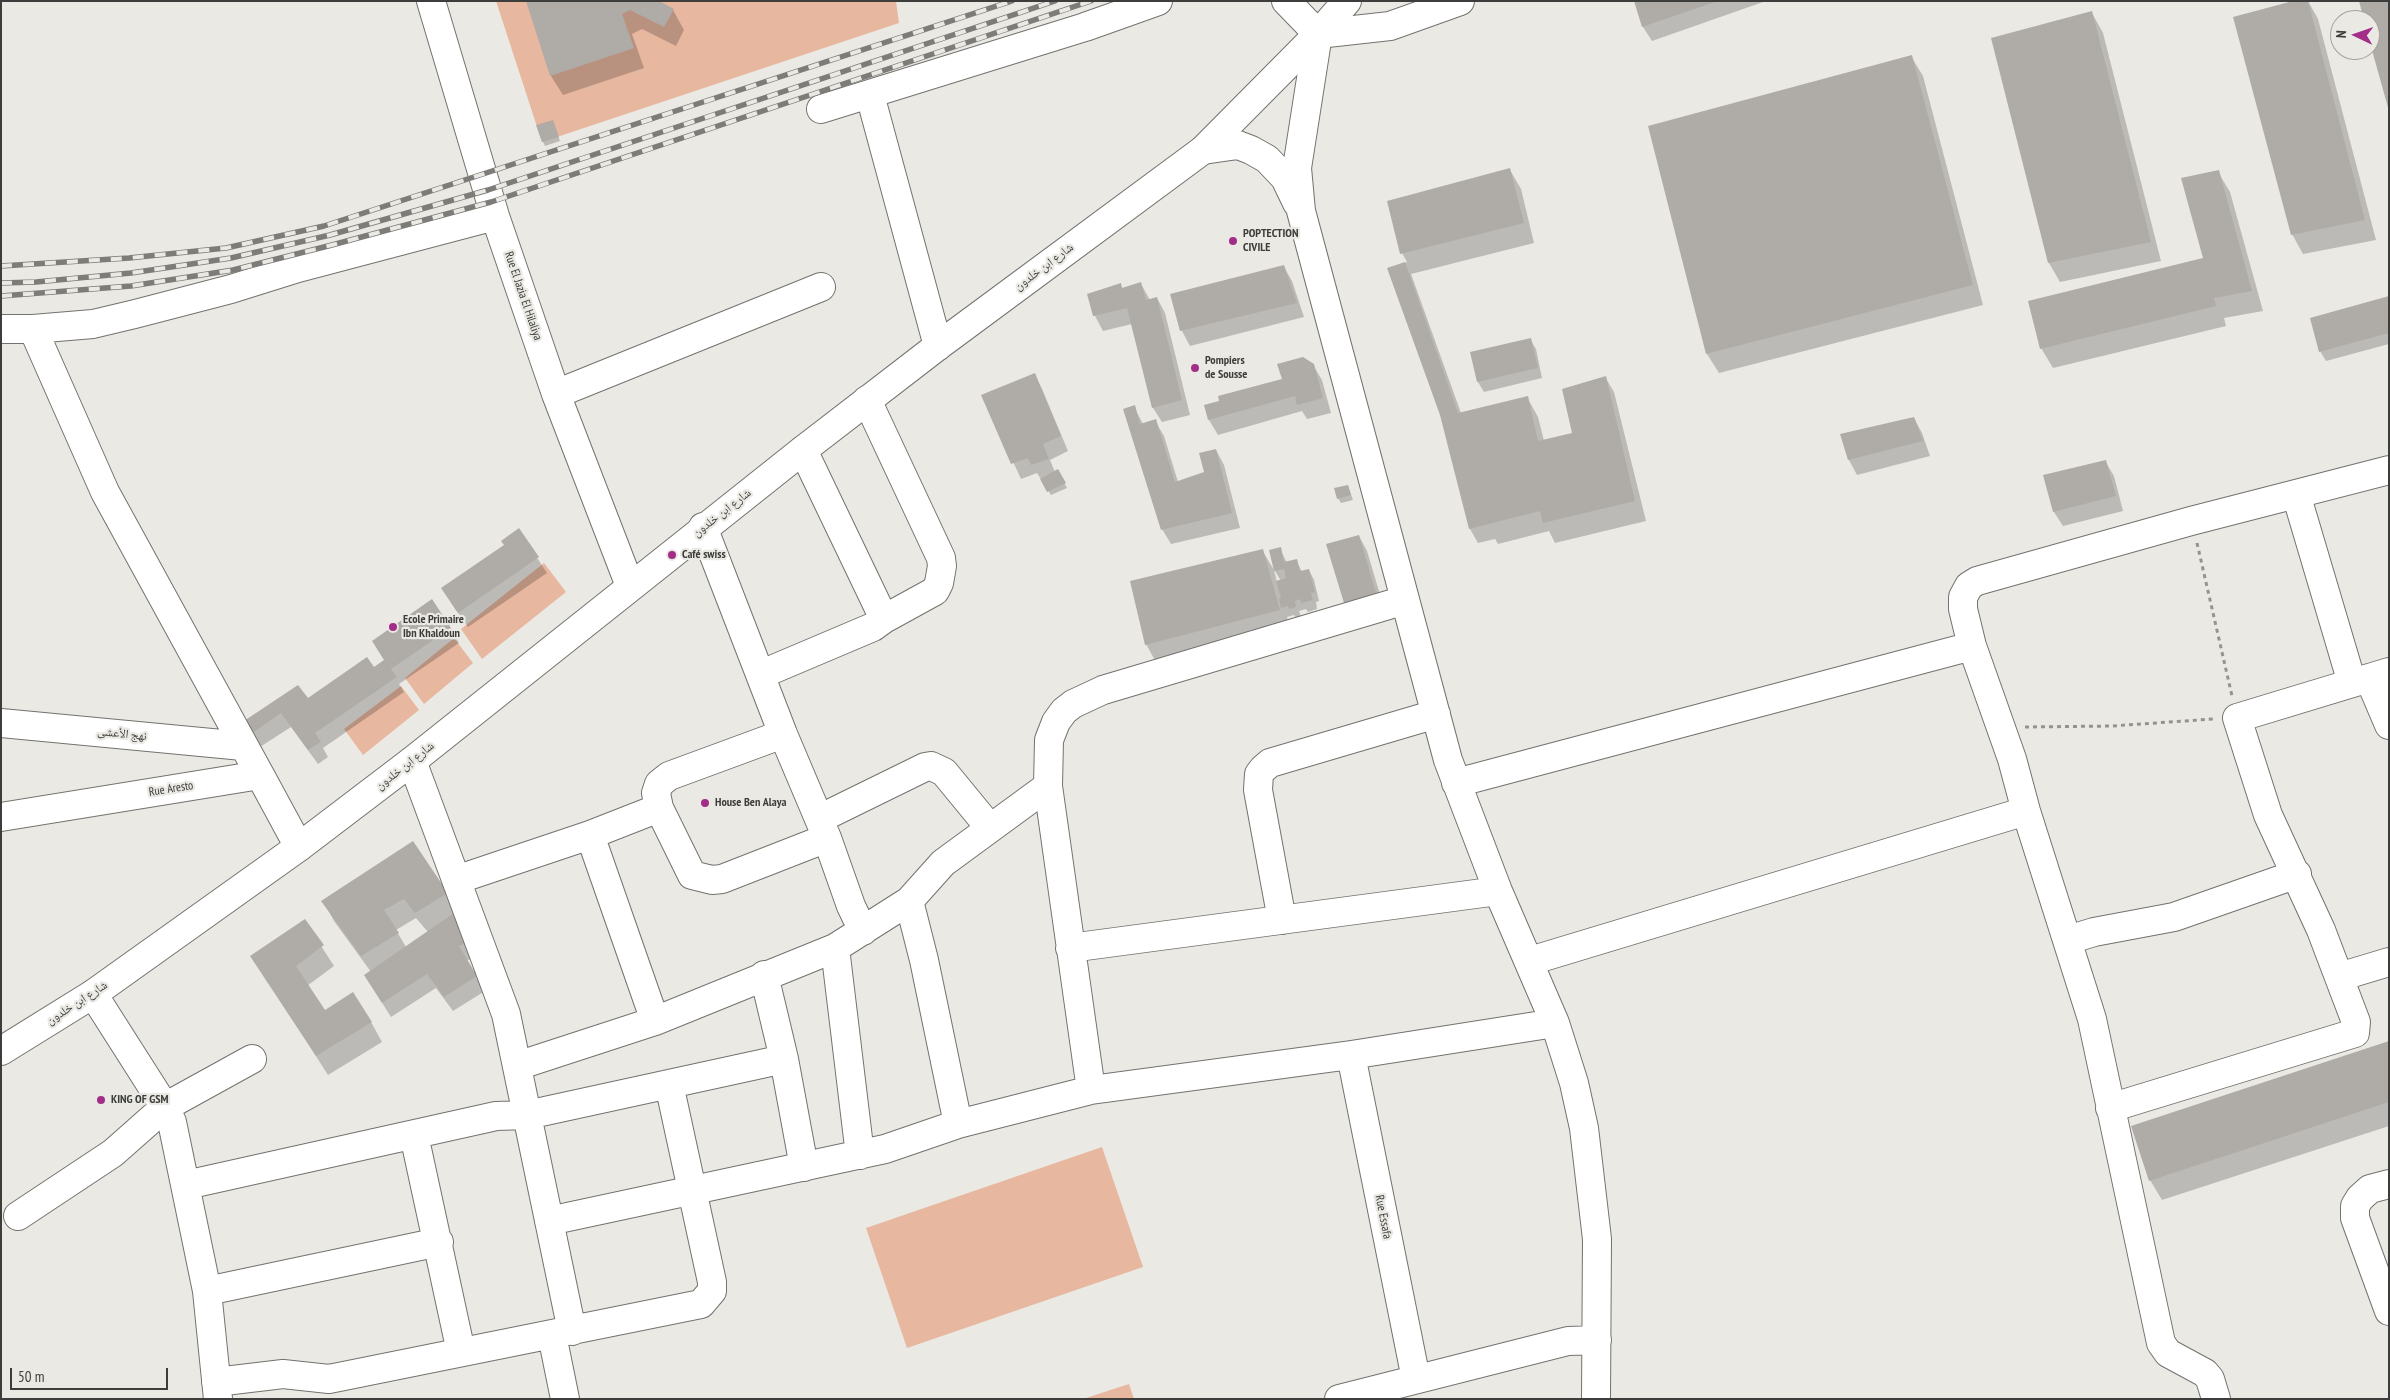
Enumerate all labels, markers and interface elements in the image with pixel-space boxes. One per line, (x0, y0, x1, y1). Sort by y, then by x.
north arrow (2330, 10, 2380, 60)
text: N (2332, 30, 2350, 39)
place label: POPTECTION CIVILE (1243, 227, 1298, 255)
marker: POPTECTION CIVILE (1227, 235, 1239, 247)
street label: شارع ابن خلدون (1012, 240, 1076, 294)
street label: Rue El Jazia El Hilaliya (501, 250, 545, 342)
place label: Pompiers de Sousse (1205, 354, 1247, 382)
marker: Pompiers de Sousse (1189, 362, 1201, 374)
street label: شارع ابن خلدون (690, 486, 754, 540)
place label: Café swiss (682, 548, 726, 562)
marker: Café swiss (666, 549, 678, 561)
place label: Ecole Primaire Ibn Khaldoun (403, 613, 464, 641)
marker: Ecole Primaire Ibn Khaldoun (387, 621, 399, 633)
street label: نهج الأعشى (97, 724, 147, 744)
street label: شارع ابن خلدون (373, 739, 437, 793)
street label: Rue Aresto (148, 778, 194, 800)
place label: House Ben Alaya (715, 796, 786, 810)
marker: House Ben Alaya (699, 797, 711, 809)
street label: شارع ابن خلدون (44, 978, 110, 1028)
place label: KING OF GSM (111, 1093, 168, 1107)
marker: KING OF GSM (95, 1094, 107, 1106)
street label: Rue Essafa (1372, 1194, 1394, 1240)
scale bar (12, 1358, 170, 1390)
text: 50 m (18, 1367, 44, 1386)

